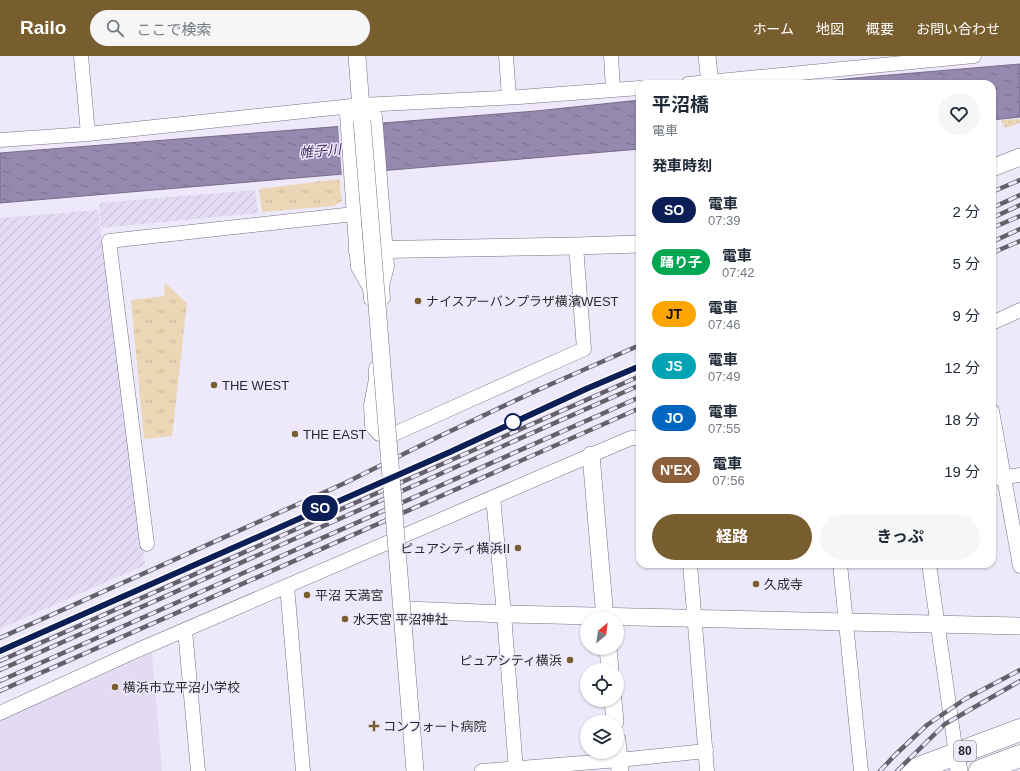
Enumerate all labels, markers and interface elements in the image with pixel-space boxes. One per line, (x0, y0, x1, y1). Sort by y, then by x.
search box (90, 10, 370, 46)
text: Railo (20, 17, 66, 38)
icon: search (104, 17, 126, 39)
text: ここで検索 (136, 21, 211, 38)
text: ホーム (752, 21, 794, 37)
text: 地図 (816, 21, 844, 37)
text: 概要 (866, 21, 894, 37)
text: お問い合わせ (916, 21, 1000, 37)
button: heart (938, 93, 980, 135)
text: 平沼橋 (652, 94, 709, 115)
text: 電車 (652, 123, 678, 138)
water label: 帷子川 (298, 141, 344, 161)
text: 発車時刻 (652, 157, 712, 174)
text: 電車 (708, 195, 738, 212)
text: SO (664, 202, 684, 218)
text: 2 分 (952, 203, 980, 220)
text: 07:39 (708, 213, 741, 228)
text: 電車 (722, 247, 752, 264)
text: 踊り子 (660, 254, 702, 270)
text: 5 分 (952, 255, 980, 272)
text: 07:42 (722, 265, 755, 280)
place label: ナイスアーバンプラザ横濱WEST (426, 294, 619, 309)
marker: ナイスアーバンプラザ横濱WEST (413, 296, 423, 306)
text: 電車 (708, 299, 738, 316)
text: JT (666, 306, 682, 322)
text: 9 分 (952, 307, 980, 324)
text: 07:46 (708, 317, 741, 332)
text: 電車 (708, 351, 738, 368)
text: JS (665, 358, 683, 374)
text: 12 分 (944, 359, 980, 376)
text: 07:49 (708, 369, 741, 384)
place label: THE WEST (222, 378, 289, 393)
marker: THE WEST (209, 380, 219, 390)
text: 電車 (708, 403, 738, 420)
text: JO (665, 410, 683, 426)
text: 18 分 (944, 411, 980, 428)
unlabelled marker (504, 413, 522, 431)
text: 07:55 (708, 421, 741, 436)
place label: THE EAST (303, 427, 367, 442)
marker: THE EAST (290, 429, 300, 439)
text: 電車 (712, 455, 742, 472)
text: N'EX (660, 462, 692, 478)
text: 19 分 (944, 463, 980, 480)
text: 07:56 (712, 473, 745, 488)
line badge: SO (302, 495, 338, 521)
text: SO (310, 500, 330, 516)
button: 経路 (652, 514, 812, 560)
button: きっぷ (820, 514, 980, 560)
place label: ピュアシティ横浜II (400, 541, 510, 556)
marker: ピュアシティ横浜II (513, 543, 523, 553)
place label: 久成寺 (764, 577, 803, 592)
marker: 久成寺 (751, 579, 761, 589)
place label: 平沼 天満宮 (315, 588, 384, 603)
marker: 平沼 天満宮 (302, 590, 312, 600)
north arrow (580, 611, 624, 655)
map controls (580, 611, 624, 759)
place label: 水天宮 平沼神社 (353, 612, 448, 627)
marker: 水天宮 平沼神社 (340, 614, 350, 624)
place label: ピュアシティ横浜 (460, 653, 562, 668)
marker: ピュアシティ横浜 (565, 655, 575, 665)
button: locate (580, 663, 624, 707)
place label: 横浜市立平沼小学校 (123, 680, 240, 695)
marker: 横浜市立平沼小学校 (110, 682, 120, 692)
button: layers (580, 715, 624, 759)
place label: コンフォート病院 (383, 719, 487, 734)
marker: コンフォート病院 (368, 720, 380, 732)
road number: 80 (954, 741, 976, 761)

